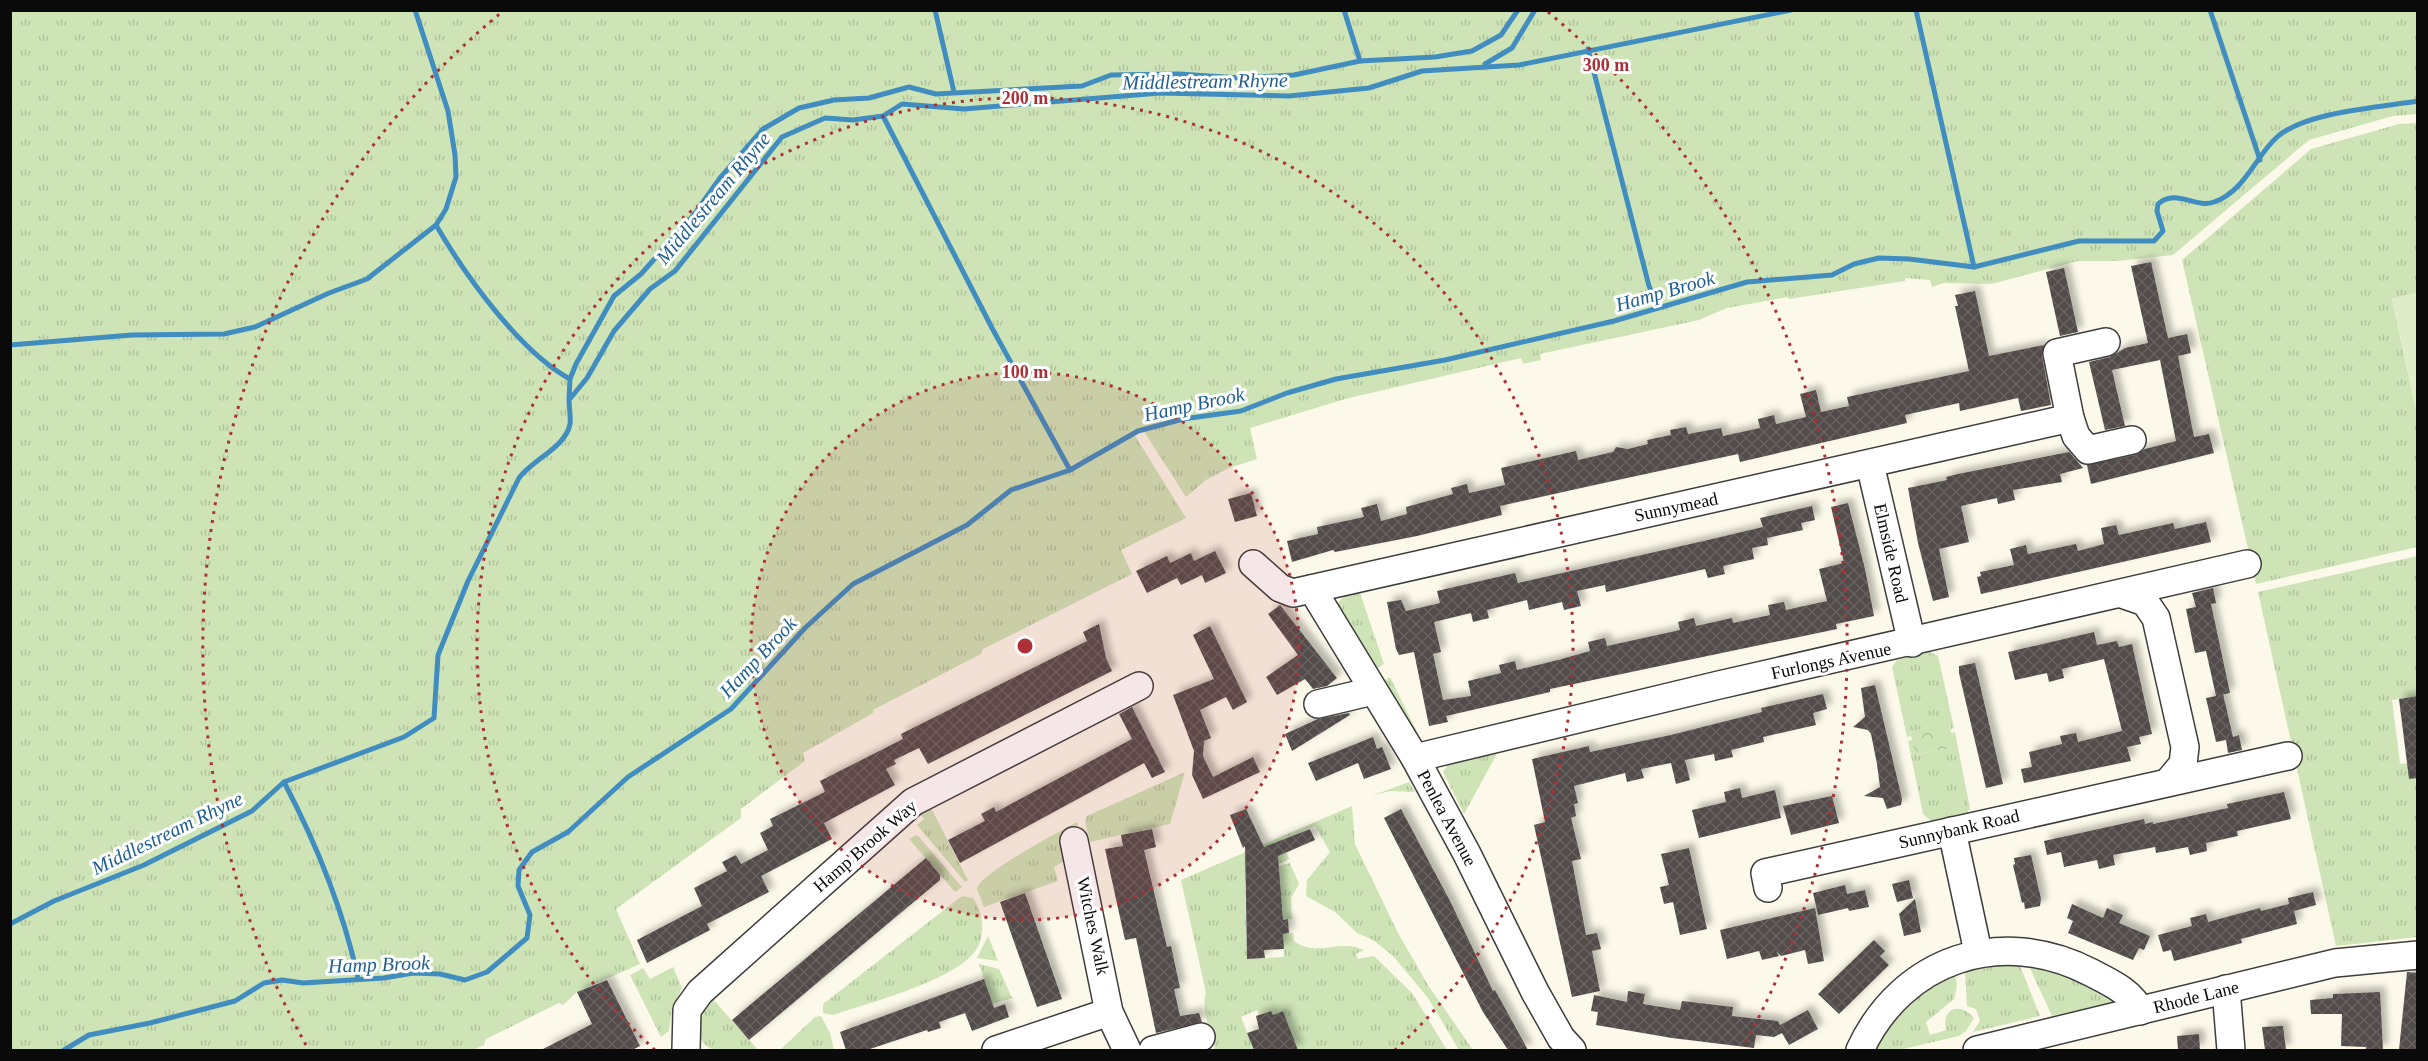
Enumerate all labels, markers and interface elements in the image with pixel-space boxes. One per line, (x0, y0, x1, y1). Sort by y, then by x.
text: 300 m (1583, 55, 1629, 75)
water label: Middlestream Rhyne (1121, 69, 1288, 94)
text: 200 m (1002, 88, 1048, 108)
water label: Middlestream Rhyne (651, 128, 775, 270)
water label: Hamp Brook (1612, 266, 1718, 317)
text: 100 m (1002, 362, 1048, 382)
water label: Hamp Brook (1141, 382, 1247, 427)
street label: Sunnymead (1632, 488, 1720, 526)
street label: Elmside Road (1870, 501, 1912, 605)
water label: Hamp Brook (714, 611, 802, 703)
centre of rings (1015, 636, 1035, 656)
street label: Furlongs Avenue (1769, 639, 1893, 683)
street label: Penlea Avenue (1413, 766, 1481, 870)
water label: Middlestream Rhyne (87, 787, 247, 880)
street label: Hamp Brook Way (809, 796, 921, 896)
street label: Sunnybank Road (1897, 805, 2021, 853)
street label: Witches Walk (1073, 875, 1113, 977)
water label: Hamp Brook (327, 951, 432, 978)
street label: Rhode Lane (2151, 977, 2241, 1017)

